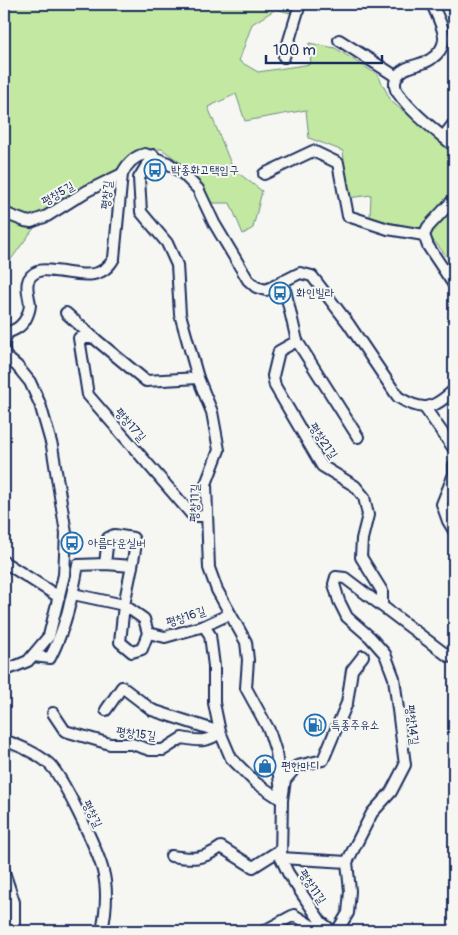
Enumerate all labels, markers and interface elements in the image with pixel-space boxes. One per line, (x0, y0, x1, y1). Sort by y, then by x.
scale bar (266, 32, 382, 64)
text: 100 m (273, 41, 316, 60)
bus stop icon: 박종화고택입구 (143, 158, 167, 182)
place label: 박종화고택입구 (171, 163, 239, 178)
street label: 평창5길 (39, 178, 77, 209)
street label: 평창길 (98, 179, 116, 210)
bus stop icon: 화인빌라 (268, 281, 292, 305)
place label: 화인빌라 (296, 286, 335, 301)
street label: 평창17길 (111, 405, 149, 445)
street label: 평창21길 (305, 420, 341, 462)
street label: 평창11길 (187, 483, 203, 522)
bus stop icon: 아름다운실버 (60, 531, 84, 555)
place label: 아름다운실버 (88, 536, 146, 551)
street label: 평창16길 (164, 603, 208, 630)
street label: 평창14길 (402, 704, 422, 746)
fuel station icon: 특종주유소 (303, 713, 327, 737)
place label: 특종주유소 (331, 718, 379, 733)
street label: 평창15길 (115, 724, 157, 744)
shop icon: 편한마디 (253, 754, 277, 778)
place label: 편한마디 (281, 759, 320, 774)
street label: 평창길 (79, 798, 105, 831)
street label: 평창11길 (295, 867, 329, 907)

